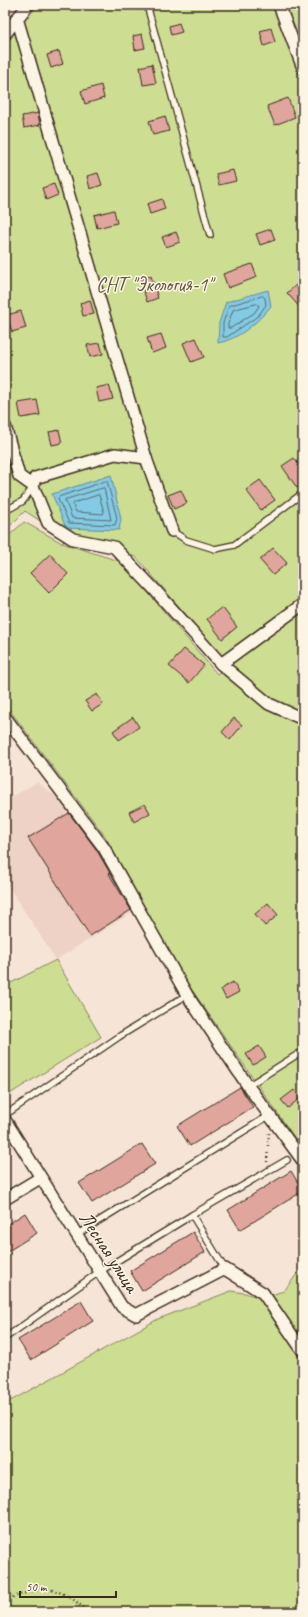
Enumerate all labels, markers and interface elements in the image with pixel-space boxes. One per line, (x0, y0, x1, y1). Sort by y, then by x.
park label: СНТ "Экология-1" (96, 272, 216, 297)
street label: Лесная улица (74, 1207, 145, 1299)
scale bar (20, 1573, 116, 1599)
text: 50 m (26, 1579, 48, 1595)

